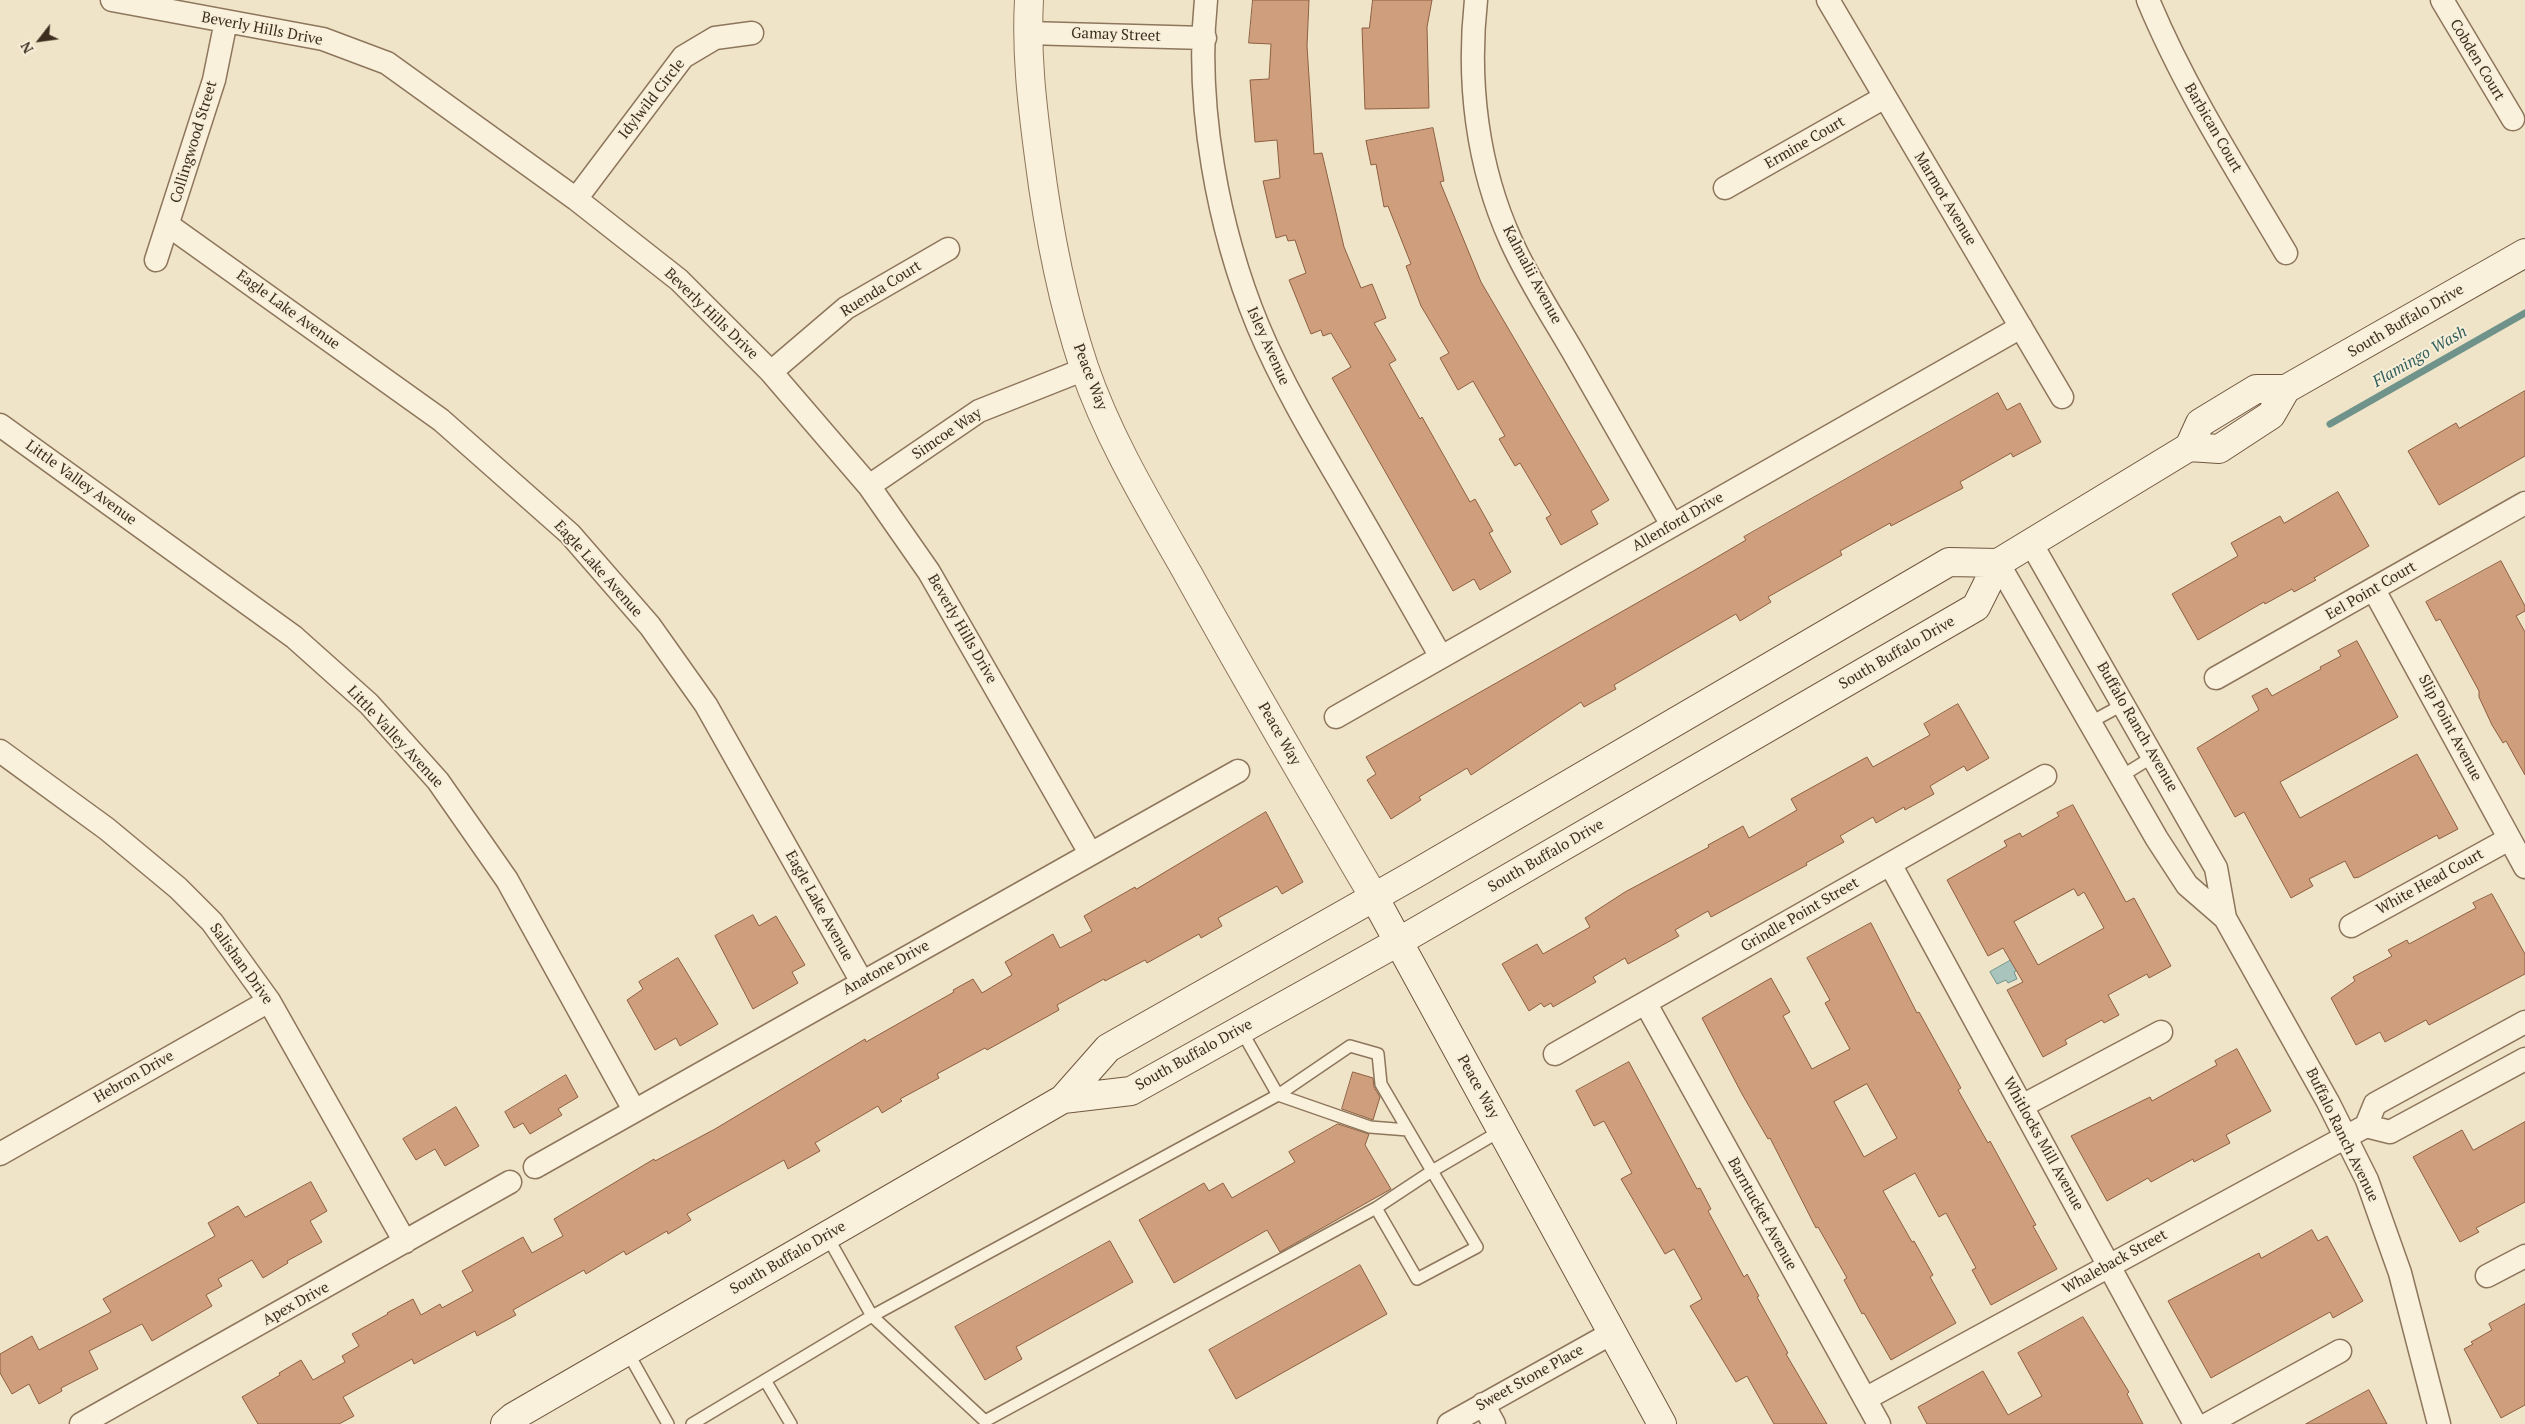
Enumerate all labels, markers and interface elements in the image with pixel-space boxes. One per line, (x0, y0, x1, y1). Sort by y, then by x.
street label: Beverly Hills Drive (200, 8, 324, 50)
north arrow (15, 15, 65, 65)
street label: Cobden Court (2446, 16, 2508, 104)
street label: Gamay Street (1071, 24, 1161, 46)
text: N (16, 38, 37, 57)
street label: Idylwild Circle (615, 55, 689, 143)
street label: Collingwood Street (167, 79, 221, 205)
street label: Barbican Court (2180, 80, 2246, 176)
street label: Ermine Court (1762, 113, 1848, 173)
street label: Marmot Avenue (1910, 149, 1980, 249)
street label: Kalmalii Avenue (1499, 223, 1565, 327)
street label: Ruenda Court (837, 257, 925, 321)
street label: Beverly Hills Drive (660, 265, 762, 363)
street label: Eagle Lake Avenue (233, 266, 343, 354)
street label: South Buffalo Drive (2345, 280, 2467, 362)
street label: Isley Avenue (1243, 304, 1293, 388)
water label: Flamingo Wash (2369, 322, 2471, 392)
street label: Peace Way (1069, 341, 1111, 413)
street label: Simcoe Way (909, 404, 985, 464)
street label: Little Valley Avenue (22, 437, 140, 529)
street label: Allenford Drive (1629, 489, 1727, 555)
street label: Eagle Lake Avenue (550, 517, 646, 621)
street label: Eel Point Court (2323, 558, 2419, 624)
street label: Beverly Hills Drive (923, 571, 1001, 687)
street label: South Buffalo Drive (1836, 612, 1958, 694)
street label: Buffalo Ranch Avenue (2093, 659, 2181, 795)
street label: Slip Point Avenue (2414, 672, 2486, 784)
street label: Little Valley Avenue (343, 682, 447, 792)
street label: Peace Way (1254, 699, 1304, 769)
street label: South Buffalo Drive (1485, 815, 1607, 897)
street label: White Head Court (2373, 845, 2487, 919)
street label: Eagle Lake Avenue (781, 848, 857, 964)
street label: Grindle Point Street (1738, 874, 1862, 956)
street label: Salishan Drive (206, 920, 276, 1008)
street label: Anatone Drive (839, 937, 933, 999)
street label: South Buffalo Drive (1132, 1015, 1256, 1095)
street label: Hebron Drive (91, 1047, 177, 1107)
street label: Peace Way (1453, 1052, 1503, 1122)
street label: Buffalo Ranch Avenue (2302, 1065, 2382, 1205)
street label: Whitlocks Mill Avenue (1999, 1074, 2087, 1214)
street label: Barntucket Avenue (1724, 1155, 1800, 1273)
street label: South Buffalo Drive (727, 1217, 849, 1299)
street label: Whaleback Street (2060, 1226, 2170, 1298)
street label: Apex Drive (260, 1278, 332, 1330)
street label: Sweet Stone Place (1473, 1341, 1587, 1415)

